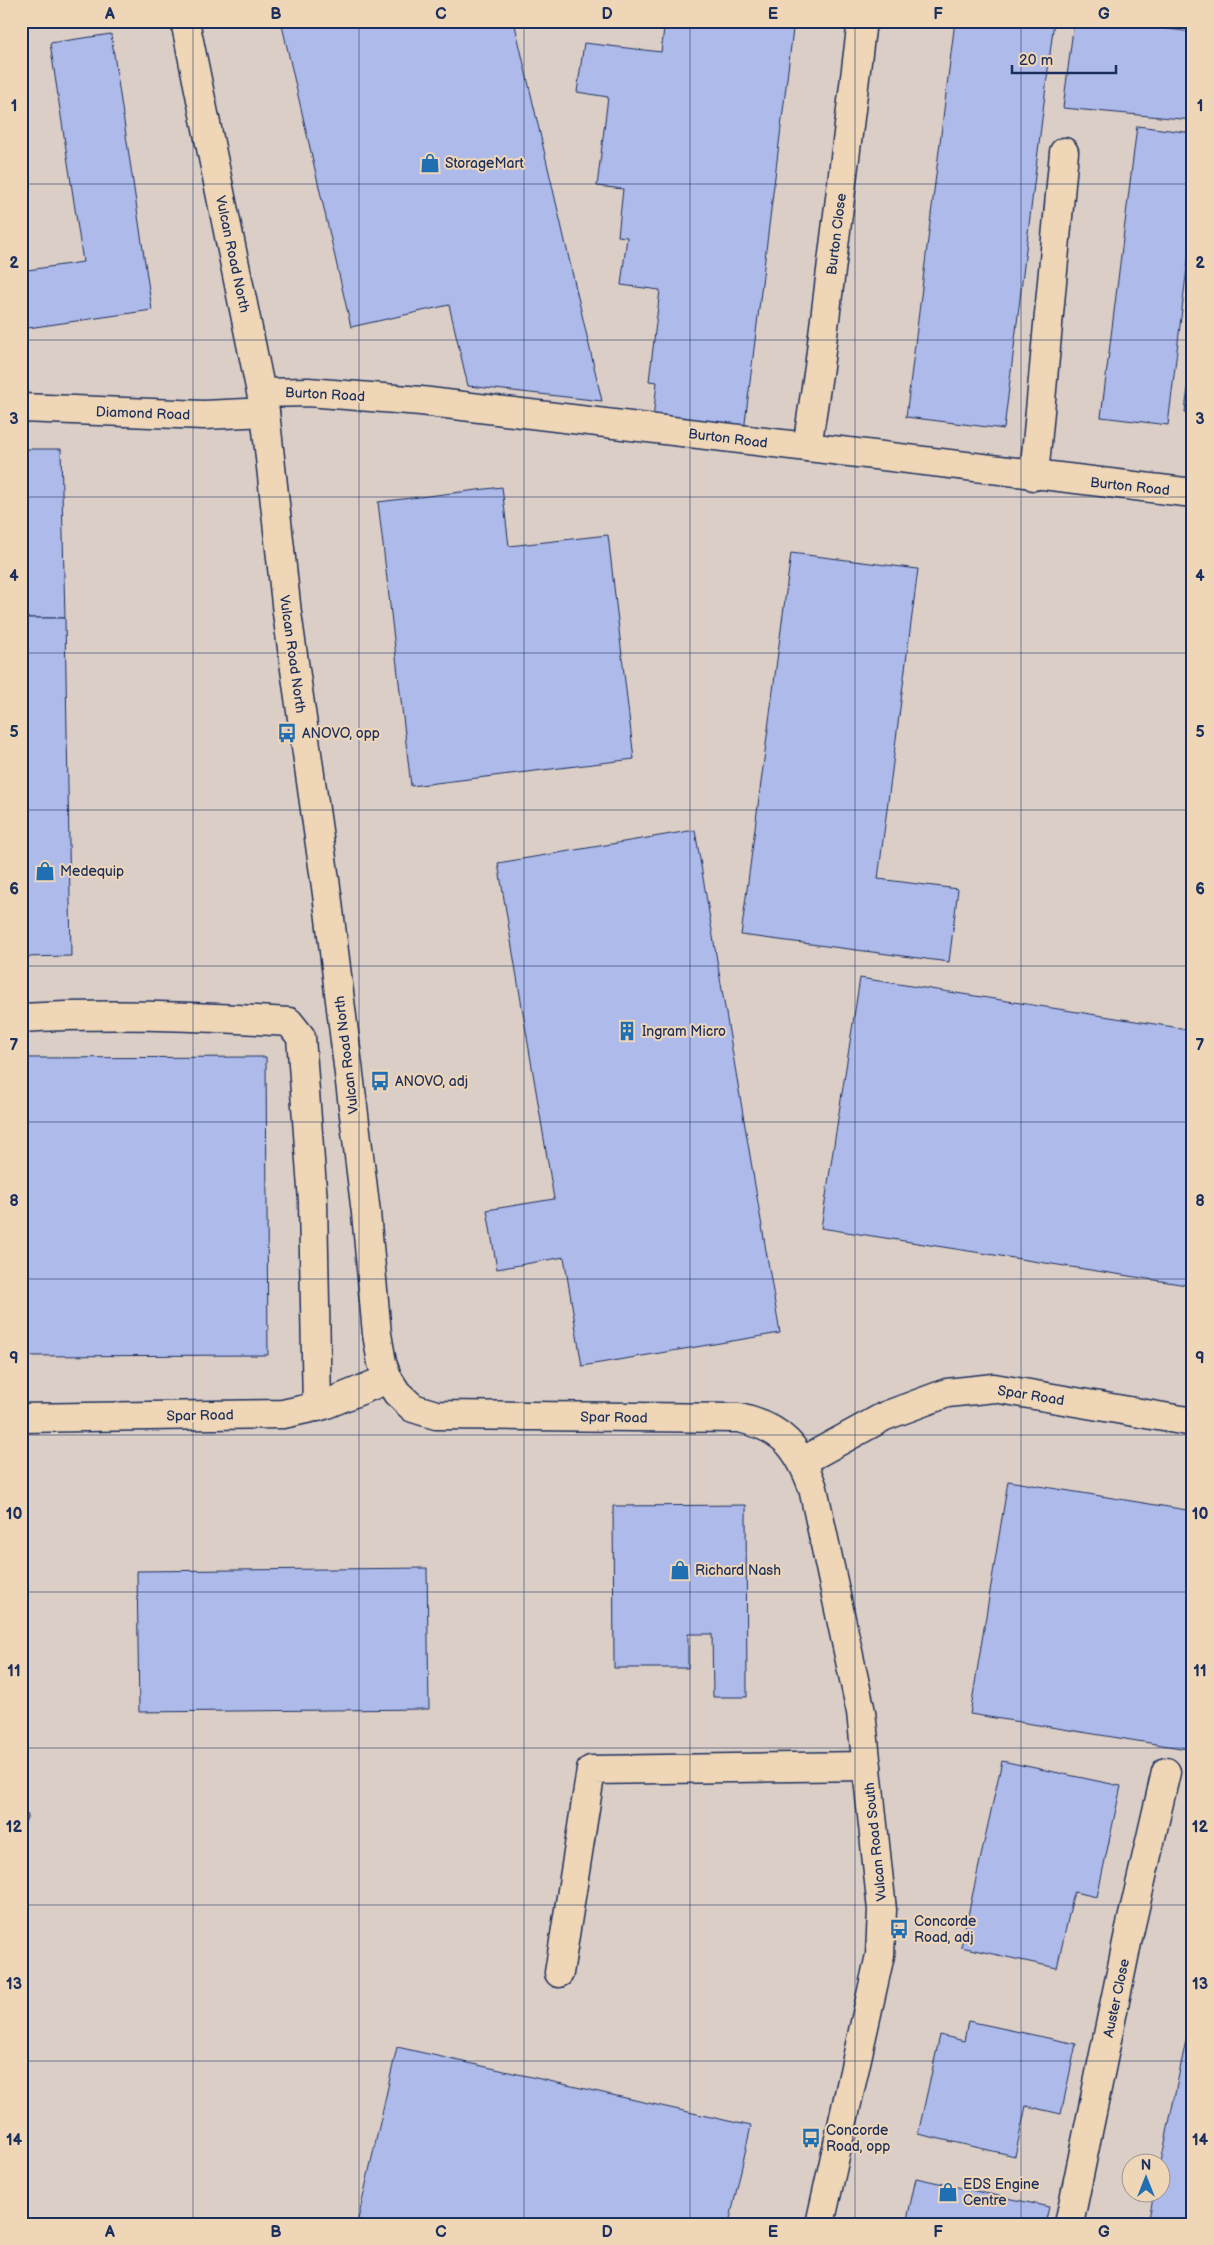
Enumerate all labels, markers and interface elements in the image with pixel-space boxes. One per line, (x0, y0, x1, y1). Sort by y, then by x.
text: A (104, 5, 115, 24)
text: B (270, 5, 282, 24)
text: C (435, 5, 447, 24)
text: D (601, 5, 613, 24)
text: E (768, 5, 778, 24)
text: F (933, 5, 943, 24)
text: G (1098, 5, 1110, 24)
scale bar (1012, 42, 1115, 74)
text: 20 m (1019, 51, 1053, 70)
text: 1 (11, 97, 17, 116)
text: 1 (1197, 97, 1203, 116)
shop icon: StorageMart (419, 152, 441, 174)
place label: StorageMart (445, 155, 525, 172)
street label: Burton Close (823, 192, 850, 276)
street label: Vulcan Road North (212, 194, 253, 314)
text: 2 (9, 254, 19, 273)
text: 2 (1195, 254, 1205, 273)
street label: Burton Road (285, 384, 365, 405)
street label: Diamond Road (95, 403, 191, 424)
text: 3 (9, 410, 19, 429)
text: 3 (1195, 410, 1205, 429)
street label: Burton Road (687, 425, 769, 452)
street label: Burton Road (1089, 474, 1171, 499)
text: 4 (9, 567, 19, 586)
text: 4 (1195, 567, 1205, 586)
street label: Vulcan Road North (276, 594, 309, 715)
bus stop icon: ANOVO, opp (276, 722, 298, 744)
text: 5 (9, 723, 19, 742)
text: 5 (1195, 723, 1205, 742)
place label: ANOVO, opp (302, 725, 380, 742)
shop icon: Medequip (34, 860, 56, 882)
place label: Medequip (60, 863, 124, 880)
text: 6 (9, 880, 19, 899)
text: 6 (1195, 880, 1205, 899)
street label: Vulcan Road North (331, 994, 362, 1115)
building icon: Ingram Micro (616, 1020, 638, 1042)
place label: Ingram Micro (642, 1023, 726, 1040)
text: 7 (10, 1036, 19, 1055)
text: 7 (1196, 1036, 1205, 1055)
bus stop icon: ANOVO, adj (369, 1070, 391, 1092)
place label: ANOVO, adj (395, 1073, 468, 1090)
text: 8 (9, 1192, 19, 1211)
text: 8 (1195, 1192, 1205, 1211)
text: 9 (9, 1349, 19, 1368)
text: 9 (1195, 1349, 1205, 1368)
street label: Spar Road (996, 1382, 1065, 1409)
street label: Spar Road (166, 1406, 234, 1425)
street label: Spar Road (580, 1408, 648, 1427)
text: 10 (6, 1505, 22, 1524)
text: 10 (1192, 1505, 1208, 1524)
shop icon: Richard Nash (669, 1559, 691, 1581)
place label: Richard Nash (695, 1562, 781, 1579)
text: 11 (7, 1662, 21, 1681)
text: 11 (1193, 1662, 1207, 1681)
street label: Vulcan Road South (861, 1781, 890, 1902)
text: 12 (6, 1818, 23, 1837)
text: 12 (1192, 1818, 1209, 1837)
place label: Concorde Road, adj (914, 1913, 976, 1946)
bus stop icon: Concorde Road, adj (888, 1918, 910, 1940)
street label: Auster Close (1100, 1957, 1133, 2039)
text: 13 (6, 1975, 22, 1994)
text: 13 (1192, 1975, 1208, 1994)
place label: Concorde Road, opp (826, 2122, 890, 2155)
bus stop icon: Concorde Road, opp (800, 2127, 822, 2149)
text: 14 (6, 2131, 23, 2150)
text: 14 (1192, 2131, 1209, 2150)
north arrow (1122, 2152, 1172, 2202)
text: N (1141, 2157, 1151, 2174)
place label: EDS Engine Centre (963, 2176, 1039, 2209)
shop icon: EDS Engine Centre (937, 2181, 959, 2203)
text: A (104, 2223, 115, 2242)
text: B (270, 2223, 282, 2242)
text: C (435, 2223, 447, 2242)
text: D (601, 2223, 613, 2242)
text: E (768, 2223, 778, 2242)
text: F (933, 2223, 943, 2242)
text: G (1098, 2223, 1110, 2242)

